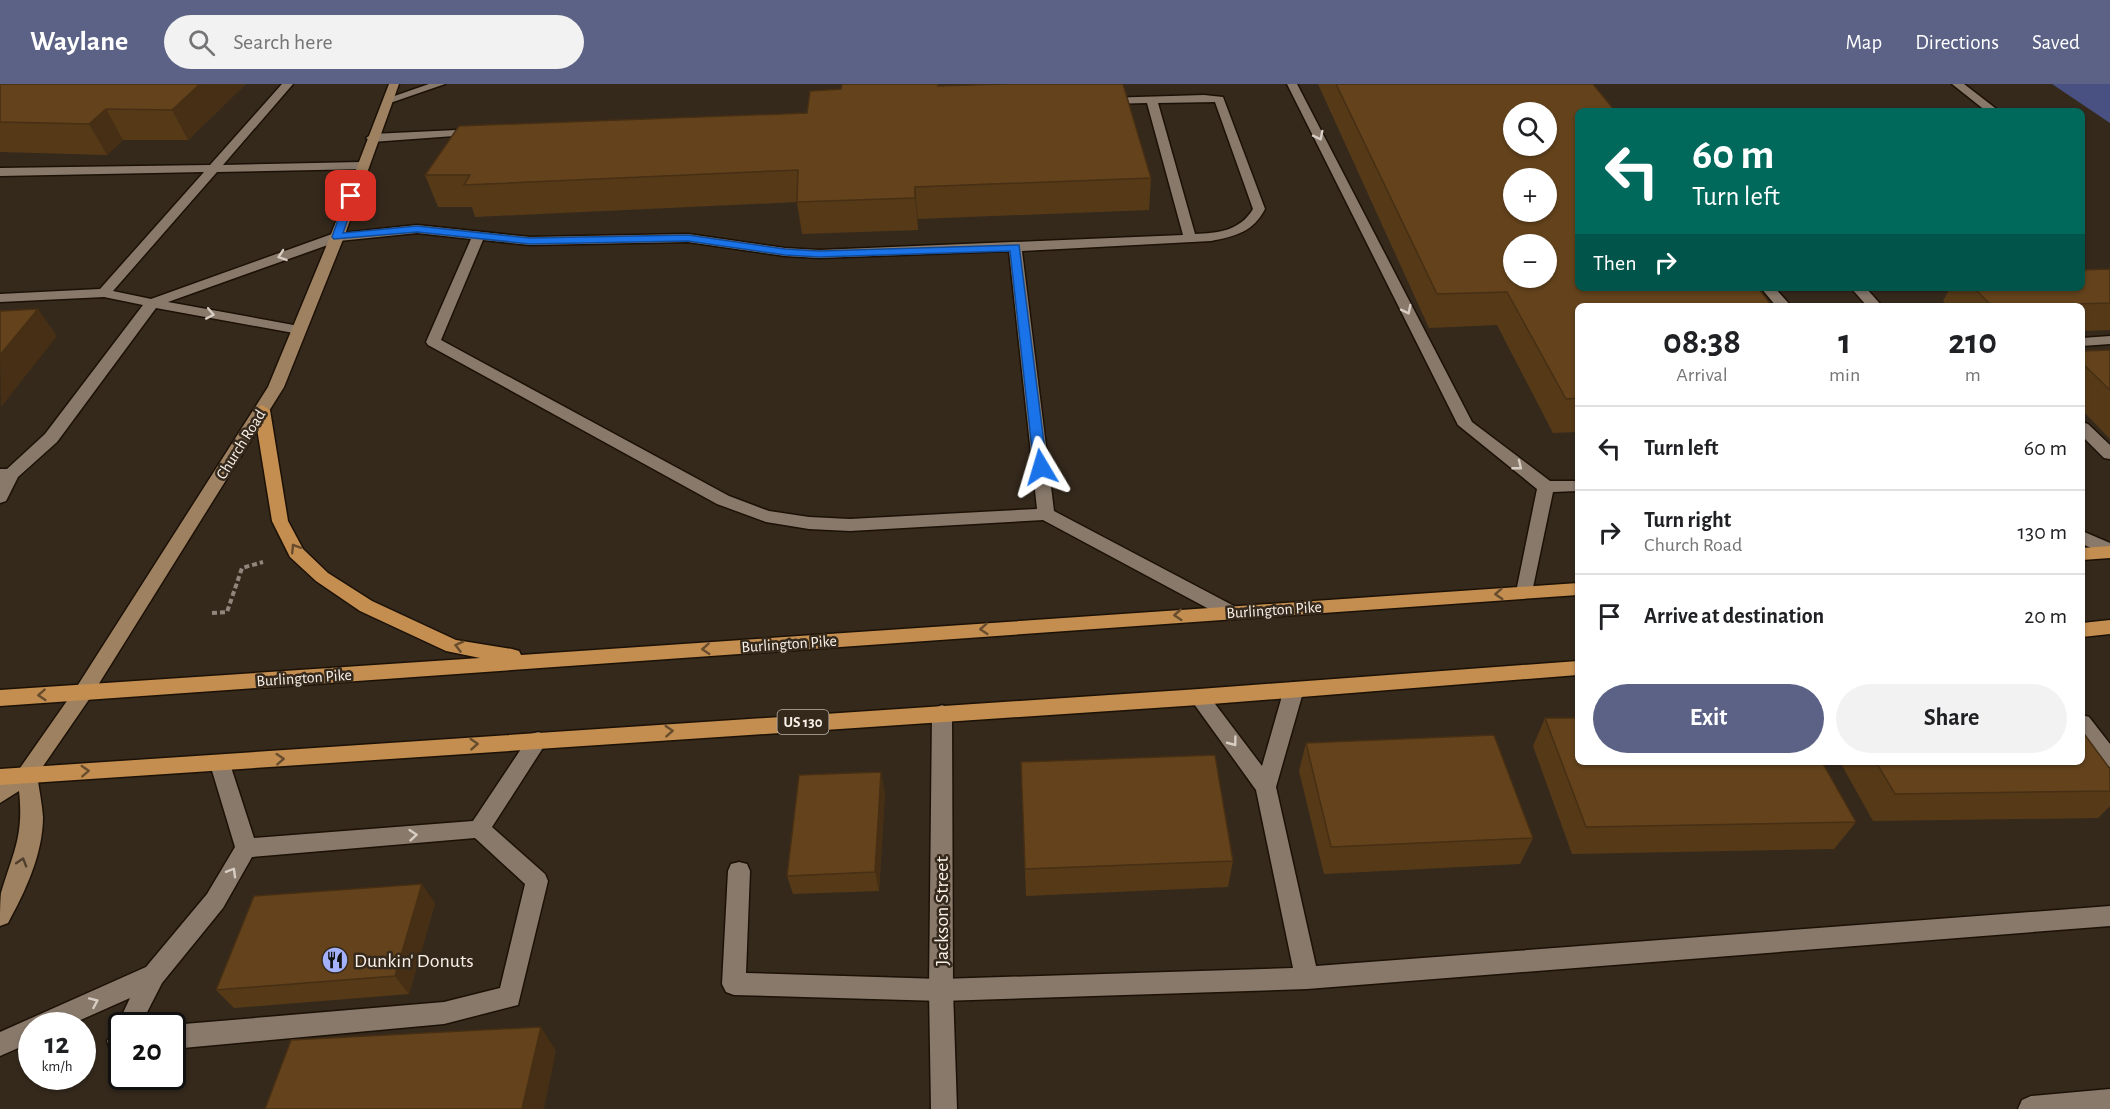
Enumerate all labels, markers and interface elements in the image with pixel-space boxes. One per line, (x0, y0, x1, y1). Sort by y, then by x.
search box (164, 15, 584, 69)
icon: search (185, 26, 218, 59)
text: Waylane (30, 28, 128, 56)
text: Search here (233, 31, 333, 53)
text: Map (1846, 32, 1882, 53)
text: Directions (1915, 32, 1999, 53)
text: Saved (2032, 32, 2080, 53)
map controls (1503, 102, 1557, 288)
button: search (1503, 102, 1557, 156)
one-way arrow (1312, 130, 1323, 141)
icon: left (1593, 132, 1671, 210)
text: 60 m (1692, 134, 1774, 176)
button: + (1503, 168, 1557, 222)
pin (325, 170, 376, 221)
icon: arrive (334, 179, 367, 212)
text: Turn left (1692, 183, 1780, 210)
button: − (1503, 234, 1557, 288)
icon: right (1649, 246, 1682, 279)
one-way arrow (277, 248, 288, 261)
text: Then (1593, 252, 1637, 274)
one-way arrow (1400, 304, 1411, 314)
one-way arrow (205, 307, 215, 320)
text: 08:38 (1663, 324, 1741, 360)
text: 1 (1838, 324, 1851, 360)
text: 210 (1948, 324, 1997, 360)
text: Arrival (1676, 365, 1728, 385)
text: min (1829, 365, 1860, 385)
text: m (1965, 365, 1981, 385)
street label: Church Road (213, 407, 268, 482)
icon: left (1593, 432, 1626, 465)
position arrow (1009, 435, 1073, 499)
text: Turn left (1644, 437, 1718, 459)
text: 60 m (2024, 437, 2067, 459)
one-way arrow (1511, 458, 1522, 469)
text: Turn right (1644, 509, 1731, 531)
icon: right (1593, 516, 1626, 549)
text: 130 m (2018, 521, 2067, 543)
text: Church Road (1644, 535, 1742, 555)
one-way arrow (290, 544, 302, 554)
one-way arrow (1494, 587, 1503, 600)
street label: Burlington Pike (1226, 599, 1322, 621)
icon: arrive (1593, 600, 1626, 633)
text: Arrive at destination (1644, 605, 1824, 627)
text: 20 m (2024, 605, 2067, 627)
one-way arrow (1174, 608, 1183, 621)
one-way arrow (979, 622, 988, 635)
street label: Burlington Pike (741, 633, 837, 655)
one-way arrow (454, 641, 464, 654)
one-way arrow (701, 642, 710, 655)
street label: Burlington Pike (256, 667, 352, 689)
button: Exit (1593, 684, 1824, 753)
button: Share (1836, 684, 2067, 753)
one-way arrow (37, 689, 46, 702)
road number: US 130 (778, 710, 828, 734)
one-way arrow (664, 725, 674, 738)
one-way arrow (1225, 735, 1236, 746)
one-way arrow (470, 738, 479, 751)
one-way arrow (276, 753, 285, 766)
one-way arrow (81, 765, 90, 778)
one-way arrow (408, 829, 417, 842)
street label: Jackson Street (932, 856, 952, 966)
one-way arrow (15, 857, 27, 868)
one-way arrow (225, 868, 236, 878)
restaurant icon: Dunkin' Donuts (320, 945, 350, 975)
place label: Dunkin' Donuts (354, 951, 474, 971)
one-way arrow (88, 997, 99, 1009)
speed limit sign: 20 (108, 1012, 186, 1090)
text: 12 (45, 1029, 69, 1059)
text: km/h (42, 1059, 72, 1074)

